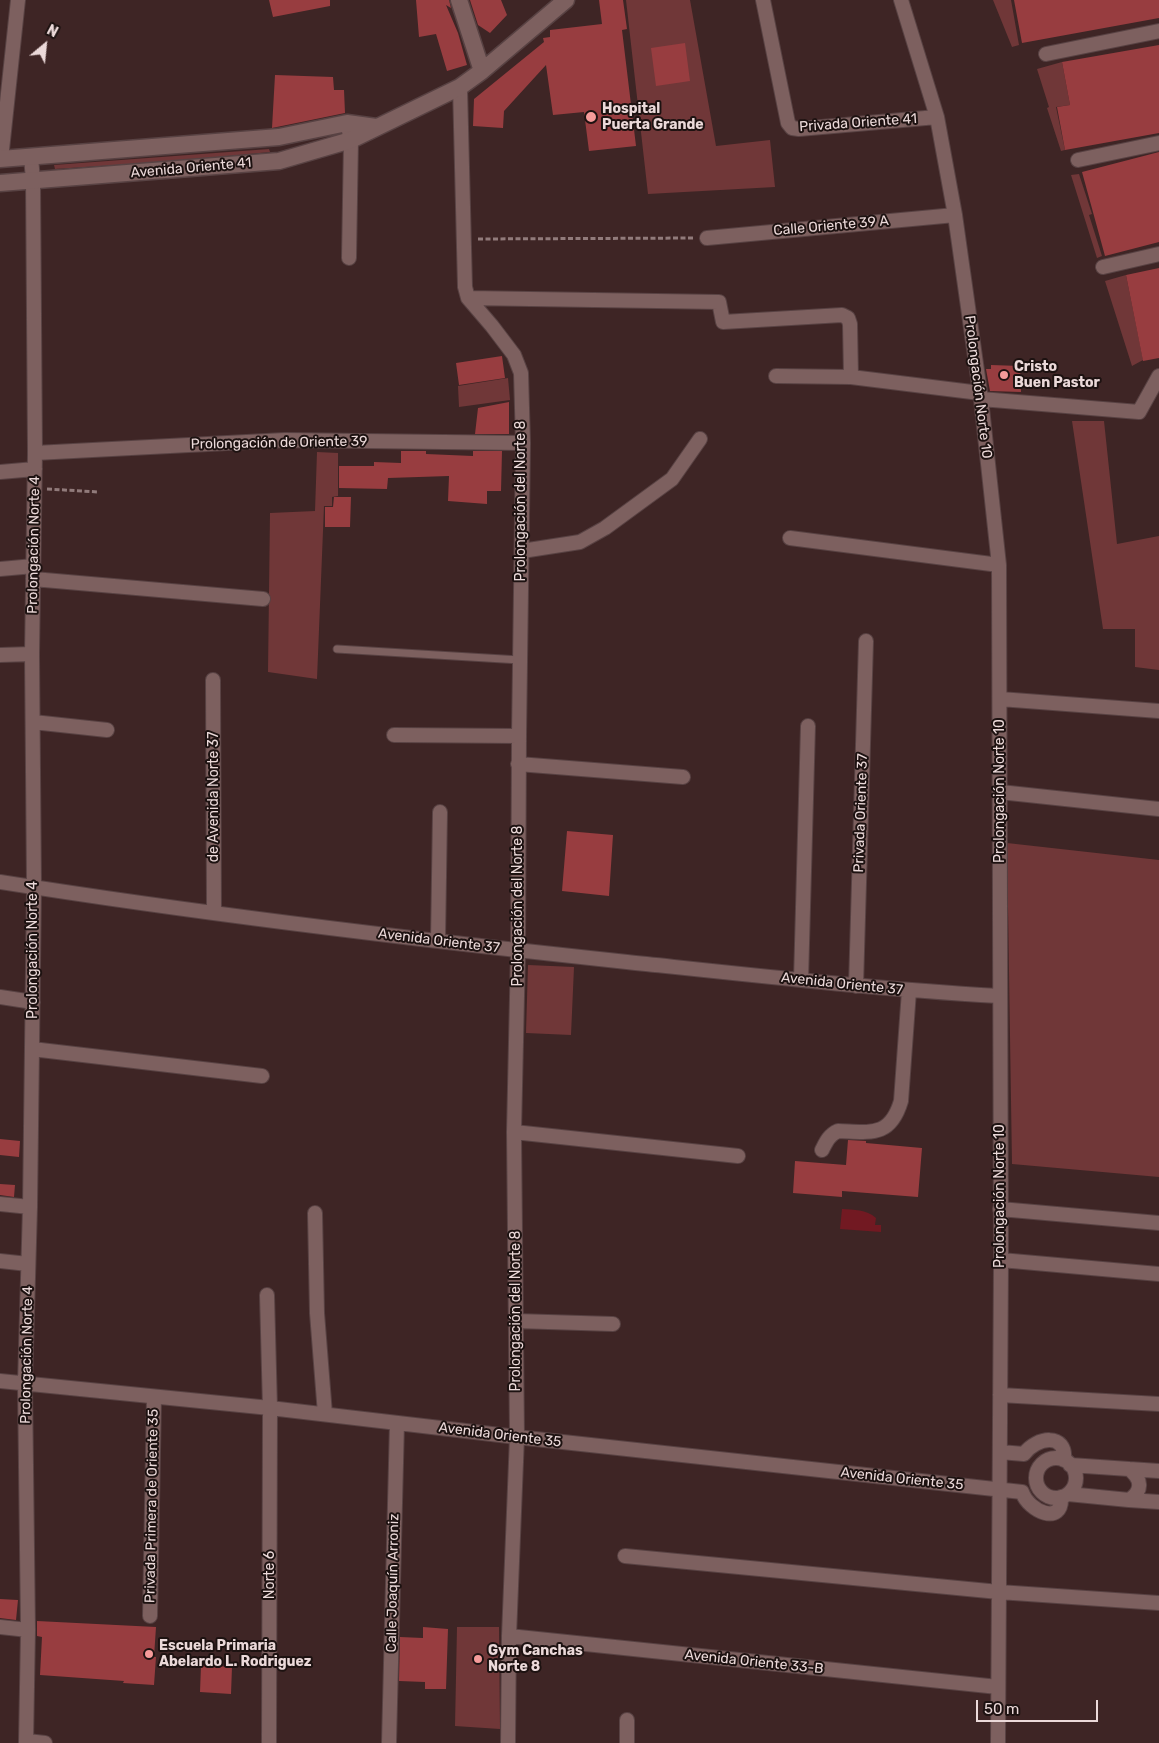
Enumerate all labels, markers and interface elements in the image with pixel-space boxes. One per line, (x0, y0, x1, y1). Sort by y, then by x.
north arrow (20, 20, 70, 70)
text: N (44, 21, 61, 41)
place label: Hospital Puerta Grande (602, 101, 704, 134)
marker: Hospital Puerta Grande (584, 110, 598, 124)
street label: Privada Oriente 41 (799, 111, 917, 135)
street label: Avenida Oriente 41 (130, 154, 252, 182)
street label: Calle Oriente 39 A (773, 213, 889, 239)
street label: Prolongación Norte 10 (961, 315, 995, 459)
place label: Cristo Buen Pastor (1014, 359, 1100, 392)
marker: Cristo Buen Pastor (998, 369, 1010, 381)
street label: Prolongación del Norte 8 (513, 420, 529, 582)
street label: Prolongación de Oriente 39 (190, 433, 368, 453)
street label: Prolongación Norte 4 (24, 476, 44, 614)
street label: Prolongación Norte 10 (992, 719, 1008, 863)
street label: de Avenida Norte 37 (206, 732, 222, 862)
street label: Privada Oriente 37 (851, 753, 871, 873)
street label: Prolongación del Norte 8 (510, 825, 526, 987)
street label: Prolongación Norte 4 (25, 881, 41, 1019)
street label: Avenida Oriente 37 (377, 925, 501, 957)
street label: Avenida Oriente 37 (780, 969, 904, 999)
street label: Prolongación Norte 10 (992, 1124, 1008, 1268)
street label: Prolongación del Norte 8 (508, 1230, 524, 1392)
street label: Prolongación Norte 4 (17, 1286, 37, 1424)
street label: Privada Primera de Oriente 35 (142, 1409, 162, 1603)
street label: Avenida Oriente 35 (438, 1419, 562, 1451)
street label: Avenida Oriente 35 (840, 1464, 964, 1494)
street label: Calle Joaquín Arroniz (383, 1513, 403, 1653)
street label: Norte 6 (262, 1551, 278, 1599)
place label: Escuela Primaria Abelardo L. Rodriguez (159, 1638, 312, 1670)
place label: Gym Canchas Norte 8 (488, 1643, 583, 1675)
street label: Avenida Oriente 33-B (684, 1646, 824, 1678)
marker: Escuela Primaria Abelardo L. Rodriguez (143, 1648, 155, 1660)
marker: Gym Canchas Norte 8 (472, 1653, 484, 1665)
scale bar (979, 1690, 1102, 1722)
text: 50 m (984, 1700, 1019, 1718)

